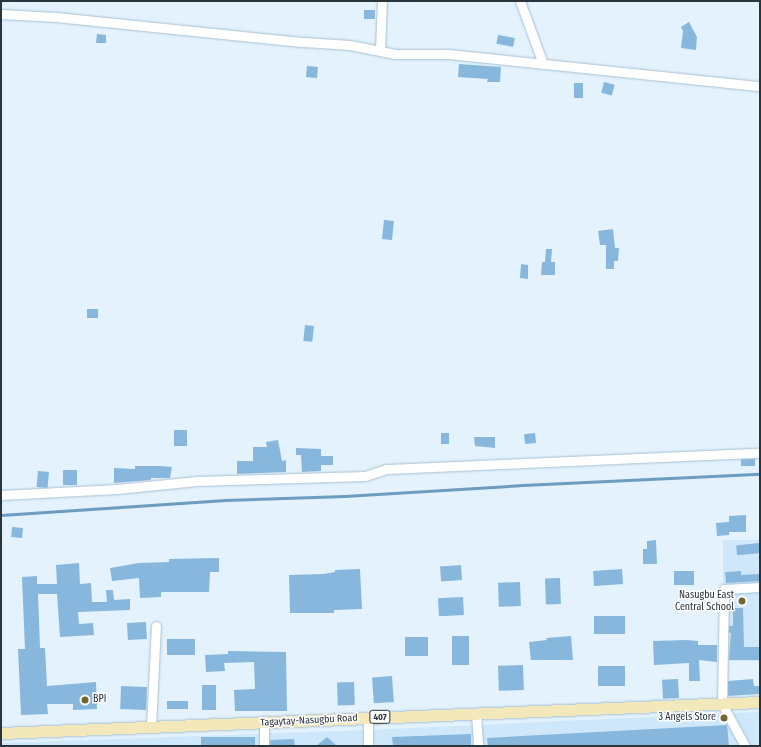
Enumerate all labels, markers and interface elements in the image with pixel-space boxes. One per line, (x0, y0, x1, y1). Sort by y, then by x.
place label: Nasugbu East Central School (675, 589, 734, 612)
marker: Nasugbu East Central School (737, 596, 747, 606)
place label: BPI (93, 694, 106, 706)
marker: BPI (80, 695, 90, 705)
road number: 407 (369, 710, 391, 724)
street label: Tagaytay-Nasugbu Road (260, 712, 358, 730)
place label: 3 Angels Store (658, 712, 716, 724)
marker: 3 Angels Store (719, 713, 729, 723)

